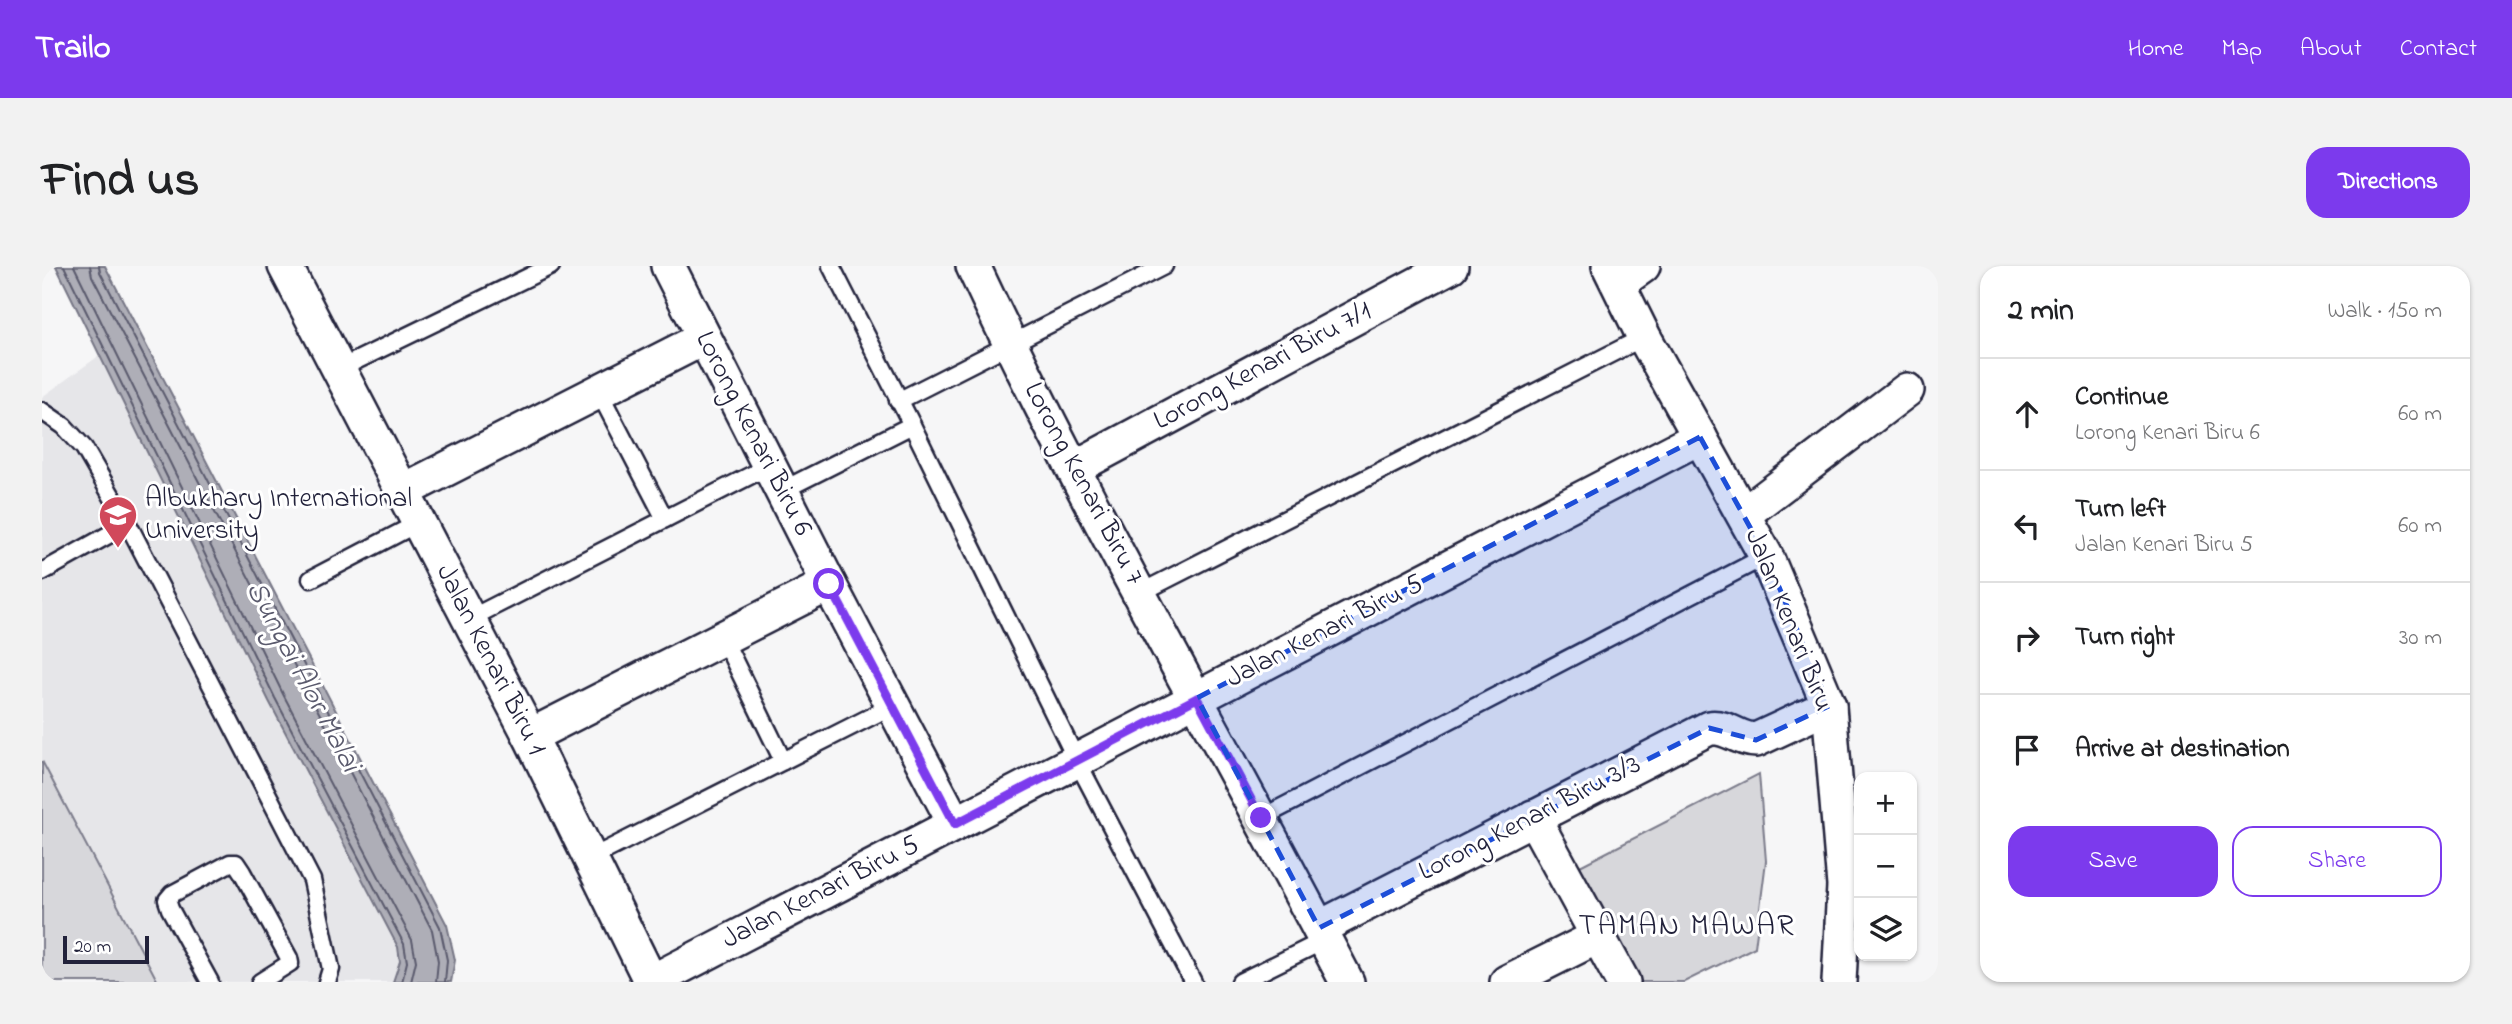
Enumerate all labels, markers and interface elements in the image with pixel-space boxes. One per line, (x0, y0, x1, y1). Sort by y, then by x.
text: Trailo (35, 25, 111, 73)
text: Home (2128, 32, 2184, 67)
text: Map (2222, 32, 2262, 67)
text: About (2300, 32, 2362, 67)
text: Contact (2400, 32, 2477, 67)
text: Find us (42, 146, 199, 218)
button: Directions (2306, 147, 2470, 218)
text: 2 min (2008, 290, 2074, 334)
street label: Lorong Kenari Biru 7/1 (1147, 292, 1380, 442)
text: Walk · 150 m (2327, 295, 2442, 328)
street label: Lorong Kenari Biru 6 (684, 324, 822, 544)
street label: Lorong Kenari Biru 7 (1012, 375, 1154, 593)
text: Continue (2075, 379, 2168, 417)
icon: ahead (2008, 395, 2046, 433)
text: 60 m (2398, 398, 2442, 431)
text: Lorong Kenari Biru 6 (2075, 417, 2260, 450)
place label: Albukhary International University (145, 479, 412, 552)
text: Turn left (2075, 491, 2166, 529)
school or university icon: Albukhary International University (97, 494, 139, 549)
icon: left (2008, 507, 2046, 545)
text: 60 m (2398, 510, 2442, 543)
street label: Jalan Kenari Biru (1733, 523, 1843, 717)
text: Jalan Kenari Biru 5 (2075, 529, 2253, 562)
street label: Jalan Kenari Biru 1 (424, 557, 556, 763)
street label: Jalan Kenari Biru 5 (1219, 565, 1431, 699)
route start (813, 568, 844, 599)
water label: Sungai Alor Malai (233, 574, 372, 783)
icon: right (2008, 619, 2046, 657)
text: Turn right (2075, 619, 2175, 657)
text: 30 m (2399, 622, 2442, 655)
icon: arrive (2008, 731, 2046, 769)
text: Arrive at destination (2075, 731, 2290, 769)
street label: Lorong Kenari Biru 3/3 (1412, 745, 1648, 893)
map controls (1854, 772, 1917, 961)
button: + (1854, 772, 1917, 835)
route end (1245, 802, 1276, 833)
street label: Jalan Kenari Biru 5 (715, 826, 927, 960)
button: Save (2008, 826, 2218, 897)
button: Share (2232, 826, 2442, 897)
button: − (1854, 835, 1917, 898)
button: layers (1854, 898, 1917, 961)
district label: TAMAN MAWAR (1578, 905, 1796, 949)
scale bar (63, 933, 149, 965)
text: 20 m (74, 934, 111, 961)

